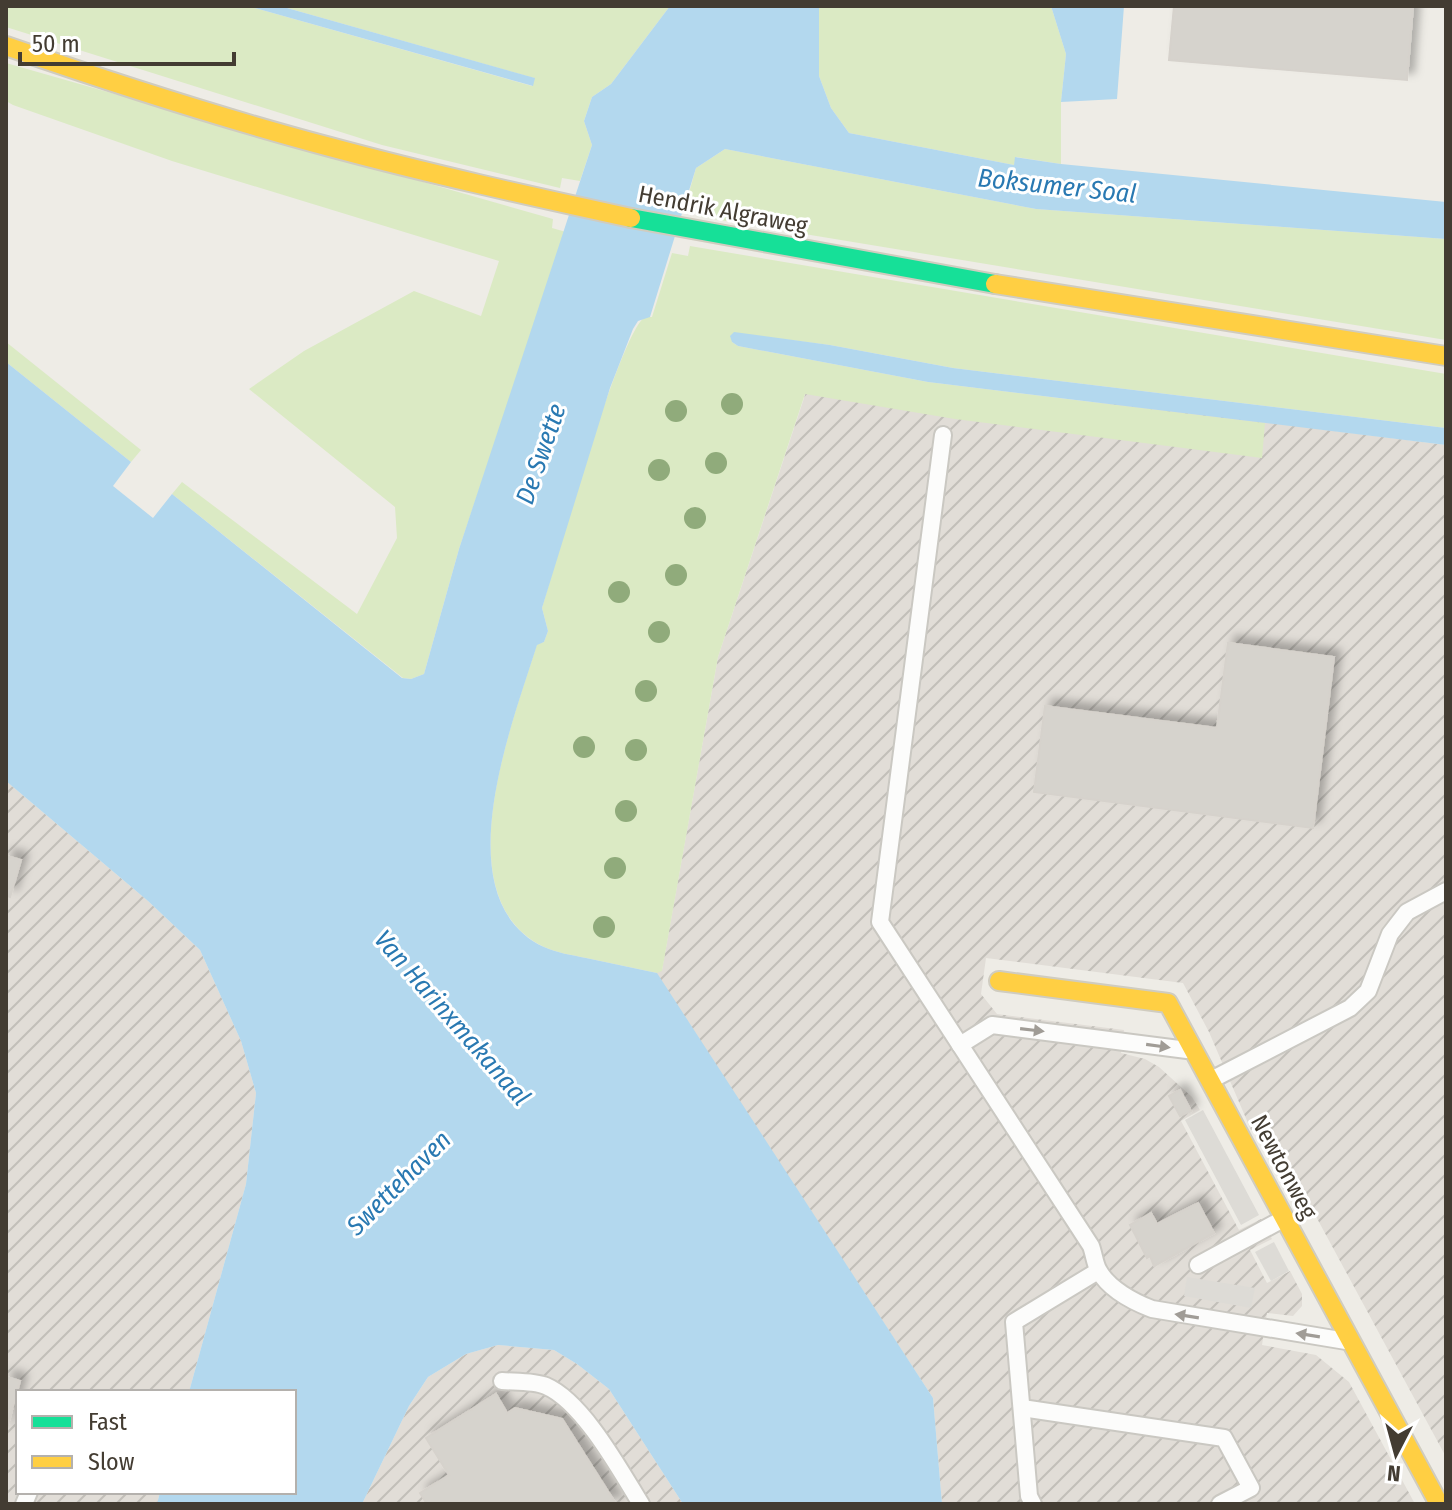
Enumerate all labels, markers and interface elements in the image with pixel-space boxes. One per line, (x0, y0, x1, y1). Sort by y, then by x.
scale bar (20, 16, 234, 66)
text: 50 m (32, 30, 80, 58)
water label: Boksumer Soal (976, 162, 1138, 210)
street label: Hendrik Algraweg (636, 180, 811, 240)
water label: De Swette (509, 400, 573, 508)
water label: Van Harinxmakanaal (367, 924, 537, 1112)
one-way arrow (1020, 1024, 1045, 1037)
one-way arrow (1146, 1040, 1171, 1053)
street label: Newtonweg (1245, 1110, 1323, 1224)
water label: Swettehaven (340, 1124, 458, 1242)
one-way arrow (1175, 1309, 1200, 1321)
one-way arrow (1295, 1328, 1320, 1341)
legend (16, 1390, 296, 1494)
text: Fast (88, 1408, 127, 1436)
north arrow (1356, 1414, 1436, 1494)
text: Slow (88, 1448, 135, 1476)
text: N (1386, 1459, 1402, 1488)

